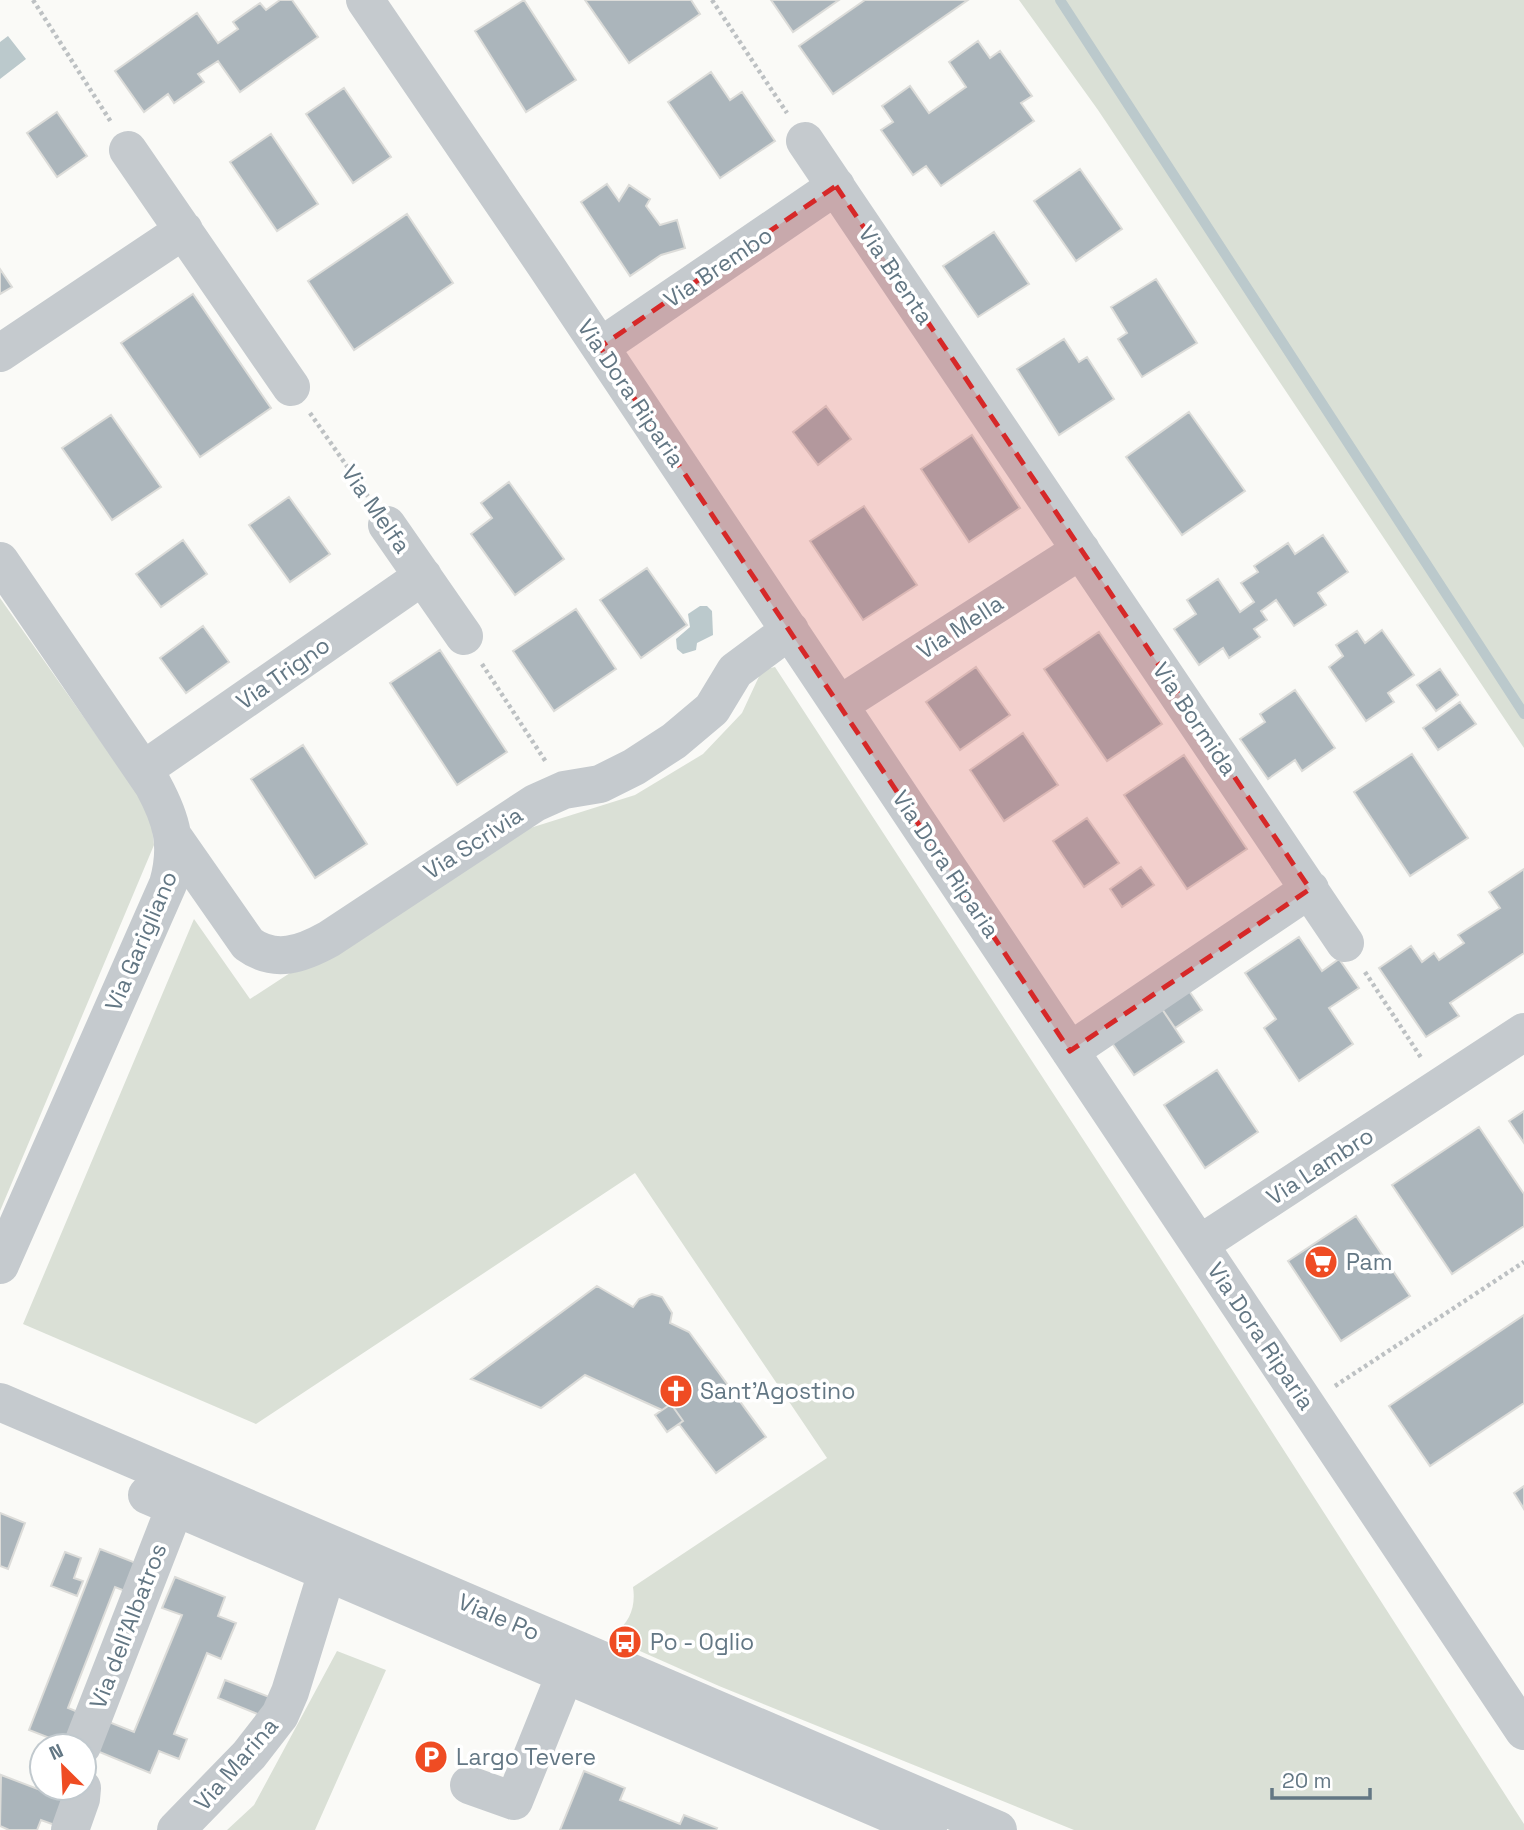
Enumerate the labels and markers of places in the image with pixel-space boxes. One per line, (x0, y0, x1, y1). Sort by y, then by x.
supermarket icon: Pam (1302, 1243, 1340, 1281)
place label: Pam (1346, 1247, 1393, 1277)
church icon: Sant'Agostino (657, 1372, 695, 1410)
place label: Sant'Agostino (700, 1376, 855, 1406)
bus stop icon: Po - Oglio (606, 1623, 644, 1661)
place label: Po - Oglio (650, 1627, 754, 1657)
parking icon: Largo Tevere (412, 1738, 450, 1776)
place label: Largo Tevere (456, 1742, 596, 1772)

